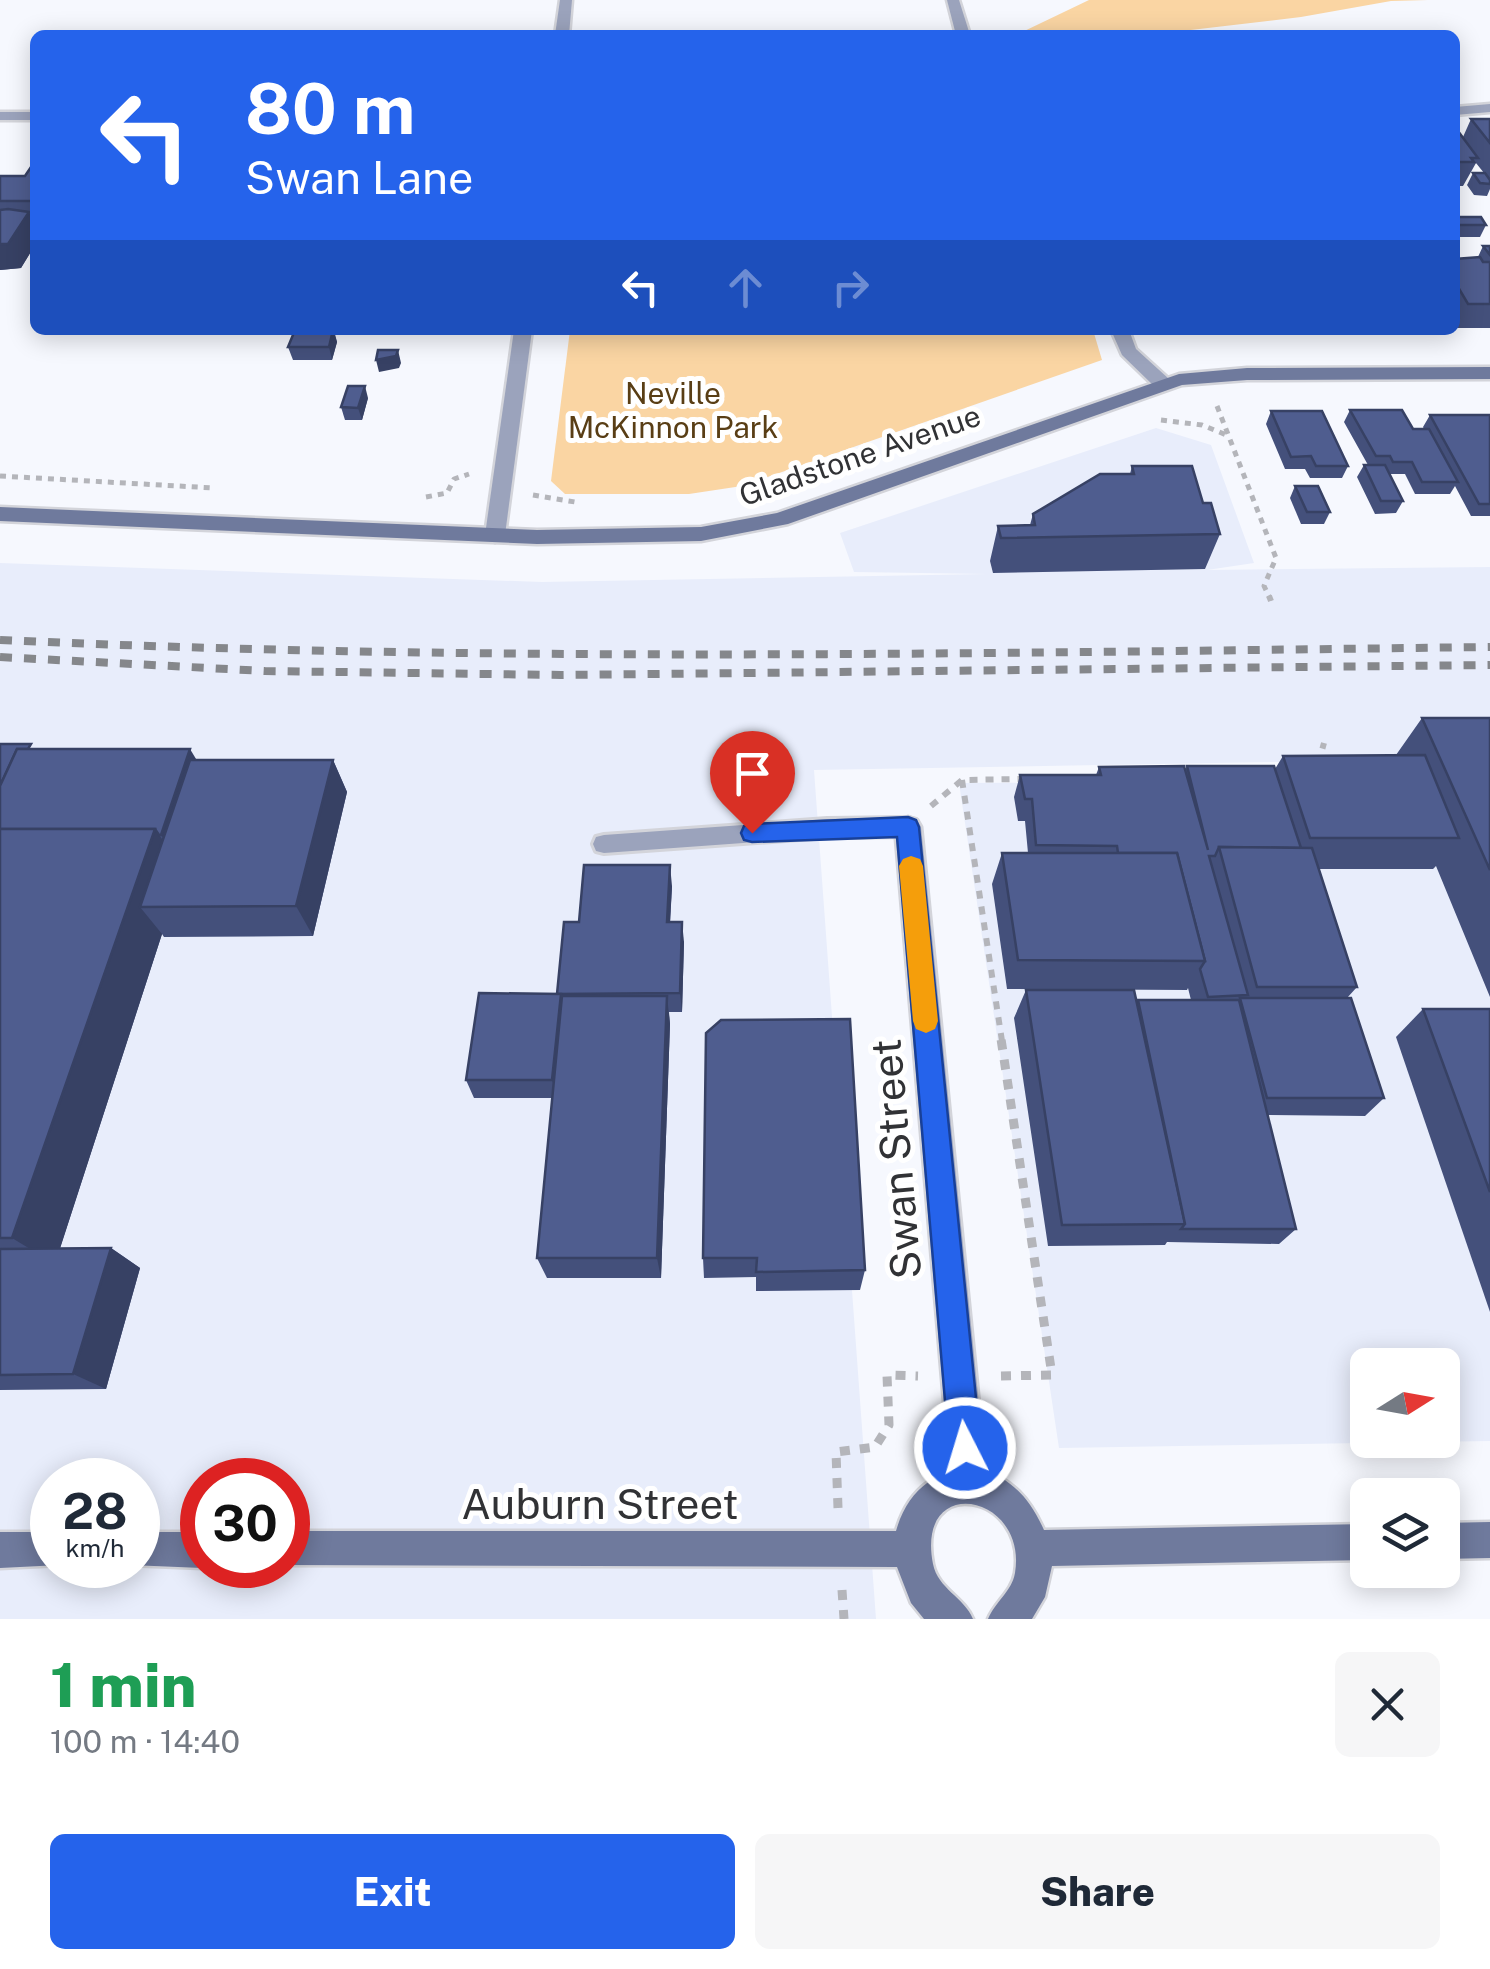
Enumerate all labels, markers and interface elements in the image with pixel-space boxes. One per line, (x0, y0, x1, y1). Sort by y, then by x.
text: 80 m (245, 67, 415, 150)
icon: left (80, 70, 210, 200)
text: Swan Lane (245, 151, 473, 204)
icon: left (613, 260, 668, 315)
icon: ahead (718, 260, 773, 315)
icon: right (823, 260, 878, 315)
park label: Neville McKinnon Park (568, 375, 778, 445)
street label: Gladstone Avenue (734, 397, 985, 513)
pin (710, 731, 795, 834)
icon: arrive (725, 746, 780, 801)
street label: Swan Street (861, 1037, 930, 1281)
north arrow (1350, 1348, 1460, 1458)
map controls (1350, 1348, 1460, 1588)
position arrow (913, 1396, 1017, 1500)
speed limit sign: 30 (180, 1458, 310, 1588)
button: layers (1350, 1478, 1460, 1588)
street label: Auburn Street (461, 1479, 739, 1528)
text: 28 (62, 1481, 128, 1540)
text: km/h (66, 1533, 124, 1563)
text: 1 min (50, 1650, 197, 1721)
button: close (1335, 1652, 1440, 1757)
text: 100 m · 14:40 (50, 1723, 240, 1760)
button: Exit (50, 1834, 735, 1949)
button: Share (755, 1834, 1440, 1949)

